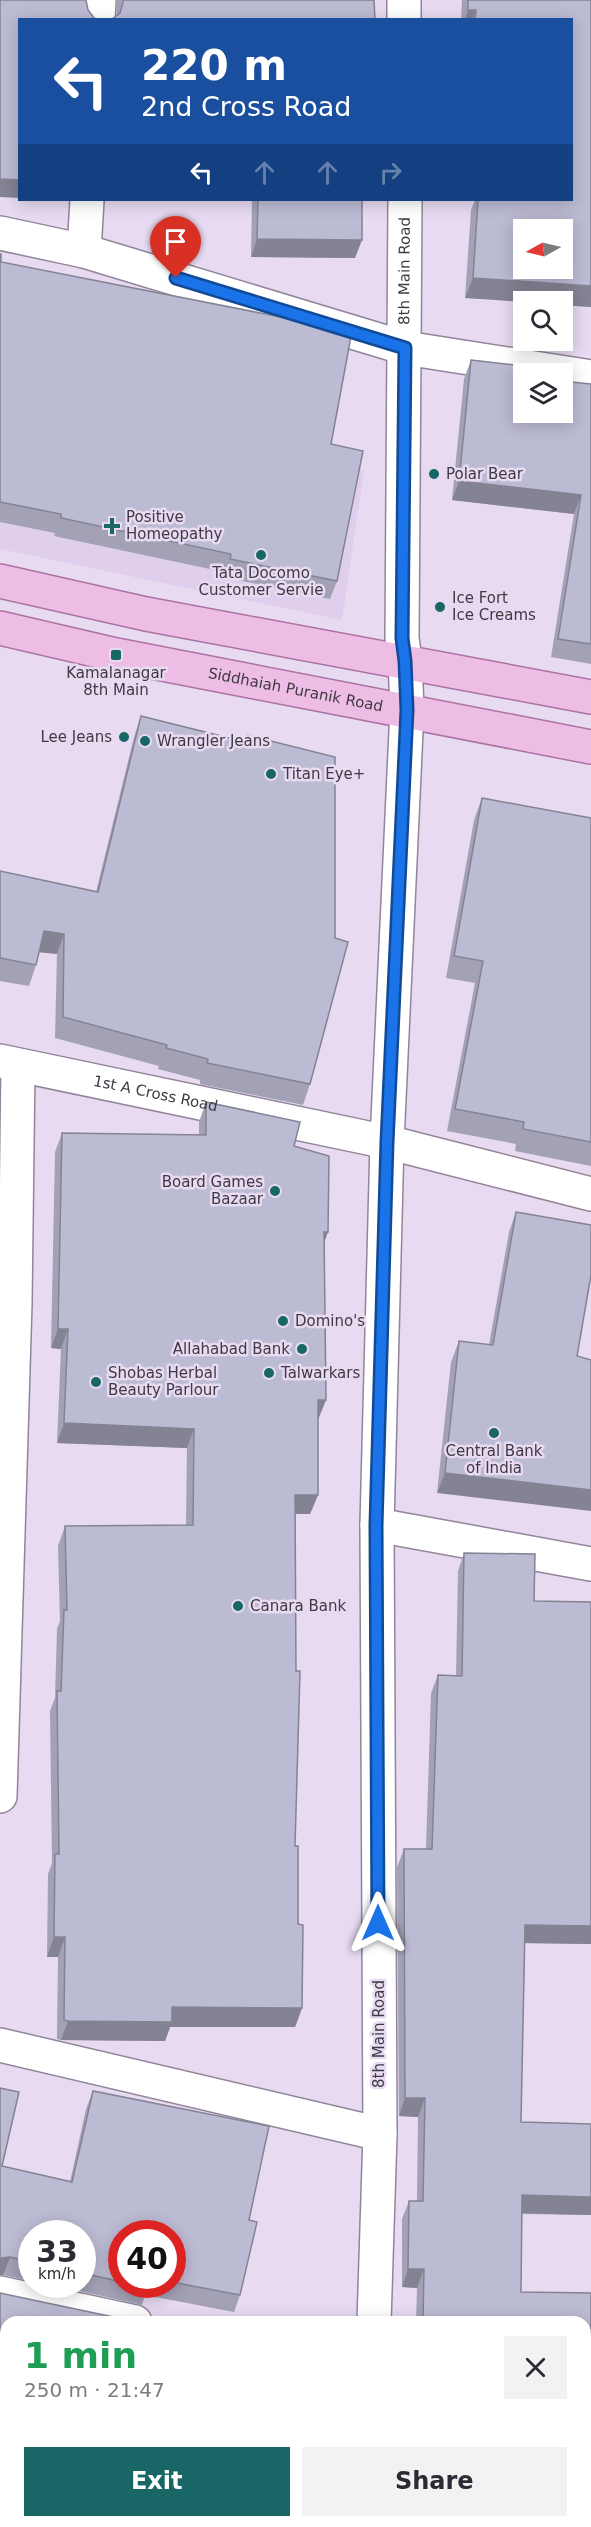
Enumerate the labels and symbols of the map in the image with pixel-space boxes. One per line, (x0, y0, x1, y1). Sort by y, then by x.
pin (150, 216, 201, 278)
street label: 8th Main Road (395, 217, 414, 325)
north arrow (513, 219, 573, 279)
place label: Polar Bear (446, 465, 524, 483)
marker: Polar Bear (427, 467, 441, 481)
place label: Positive Homeopathy (126, 508, 223, 543)
marker: Positive Homeopathy (103, 517, 121, 535)
marker: Tata Docomo Customer Servie (254, 548, 268, 562)
place label: Tata Docomo Customer Servie (199, 564, 323, 599)
place label: Ice Fort Ice Creams (452, 589, 536, 624)
marker: Ice Fort Ice Creams (433, 600, 447, 614)
marker: Kamalanagar 8th Main (109, 648, 123, 662)
place label: Kamalanagar 8th Main (66, 664, 167, 699)
street label: Siddhaiah Puranik Road (207, 664, 384, 716)
place label: Lee Jeans (41, 728, 112, 746)
marker: Lee Jeans (117, 730, 131, 744)
place label: Wrangler Jeans (157, 732, 270, 750)
marker: Wrangler Jeans (138, 734, 152, 748)
place label: Titan Eye+ (282, 765, 365, 783)
marker: Titan Eye+ (264, 767, 278, 781)
street label: 1st A Cross Road (92, 1072, 219, 1115)
place label: Board Games Bazaar (162, 1173, 264, 1208)
marker: Board Games Bazaar (268, 1184, 282, 1198)
place label: Domino's (295, 1312, 365, 1330)
marker: Domino's (276, 1314, 290, 1328)
place label: Allahabad Bank (173, 1340, 290, 1358)
marker: Allahabad Bank (295, 1342, 309, 1356)
place label: Shobas Herbal Beauty Parlour (108, 1364, 219, 1399)
place label: Talwarkars (280, 1364, 360, 1382)
marker: Talwarkars (262, 1366, 276, 1380)
marker: Shobas Herbal Beauty Parlour (89, 1375, 103, 1389)
marker: Central Bank of India (487, 1426, 501, 1440)
place label: Central Bank of India (445, 1442, 543, 1477)
place label: Canara Bank (250, 1597, 346, 1615)
marker: Canara Bank (231, 1599, 245, 1613)
position arrow (346, 1891, 410, 1955)
street label: 8th Main Road (370, 1980, 388, 2088)
speed limit sign: 40 (108, 2220, 186, 2298)

